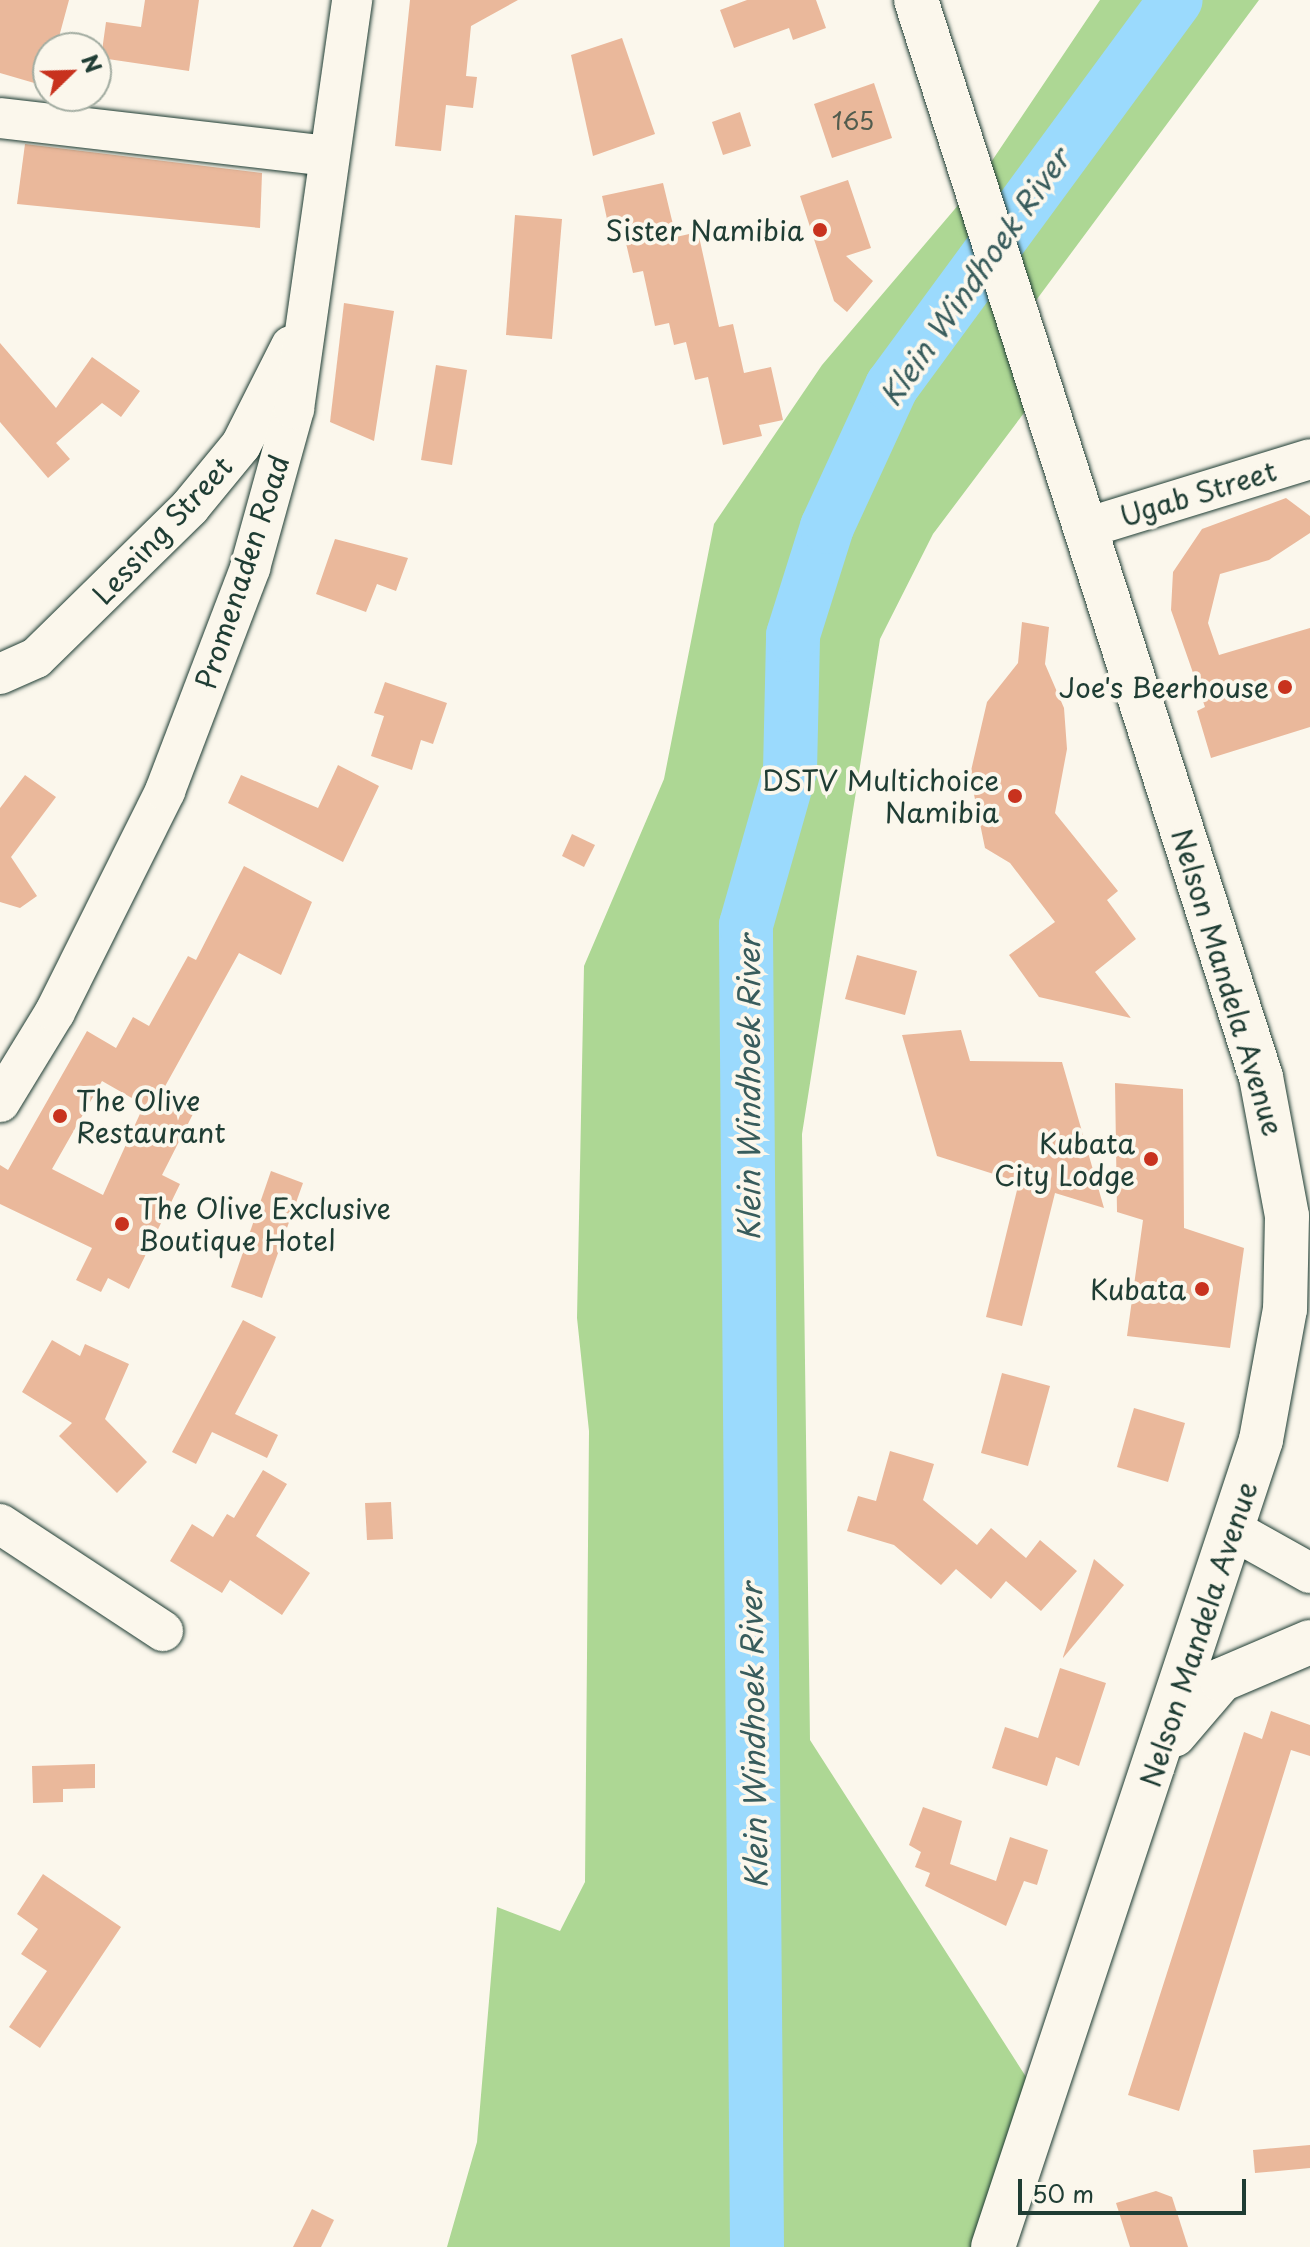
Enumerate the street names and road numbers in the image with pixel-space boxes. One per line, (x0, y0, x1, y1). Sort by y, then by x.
street label: Lessing Street (85, 449, 239, 611)
street label: Promenaden Road (188, 451, 296, 693)
street label: Ugab Street (1115, 453, 1281, 533)
street label: Nelson Mandela Avenue (1165, 825, 1291, 1139)
street label: Nelson Mandela Avenue (1133, 1478, 1263, 1790)

